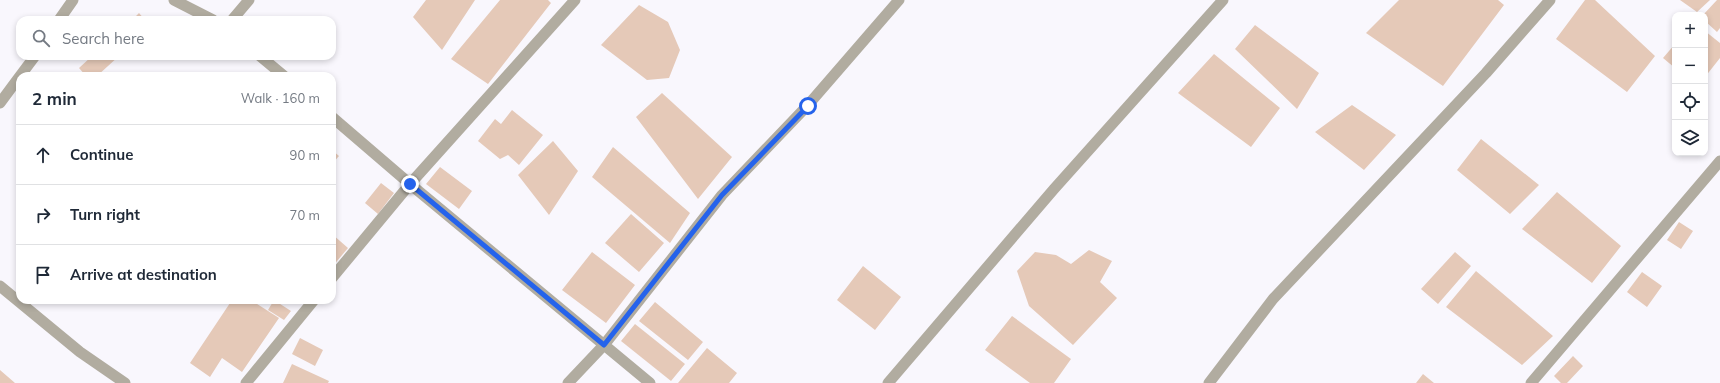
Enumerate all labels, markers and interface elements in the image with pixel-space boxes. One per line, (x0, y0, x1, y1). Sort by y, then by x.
map controls (1672, 12, 1708, 156)
button: + (1672, 12, 1708, 48)
search box (16, 16, 336, 60)
icon: search (30, 27, 52, 49)
text: Search here (62, 29, 144, 48)
button: − (1672, 48, 1708, 84)
button: locate (1672, 84, 1708, 120)
text: 2 min (32, 88, 77, 109)
text: Walk · 160 m (241, 90, 320, 106)
route start (799, 97, 817, 115)
button: layers (1672, 120, 1708, 156)
icon: ahead (32, 144, 54, 166)
text: Continue (70, 145, 133, 164)
text: 90 m (290, 147, 320, 163)
route end (401, 175, 419, 193)
icon: right (32, 204, 54, 226)
text: Turn right (70, 205, 140, 224)
text: 70 m (290, 207, 320, 223)
icon: arrive (32, 264, 54, 286)
text: Arrive at destination (70, 265, 217, 284)

